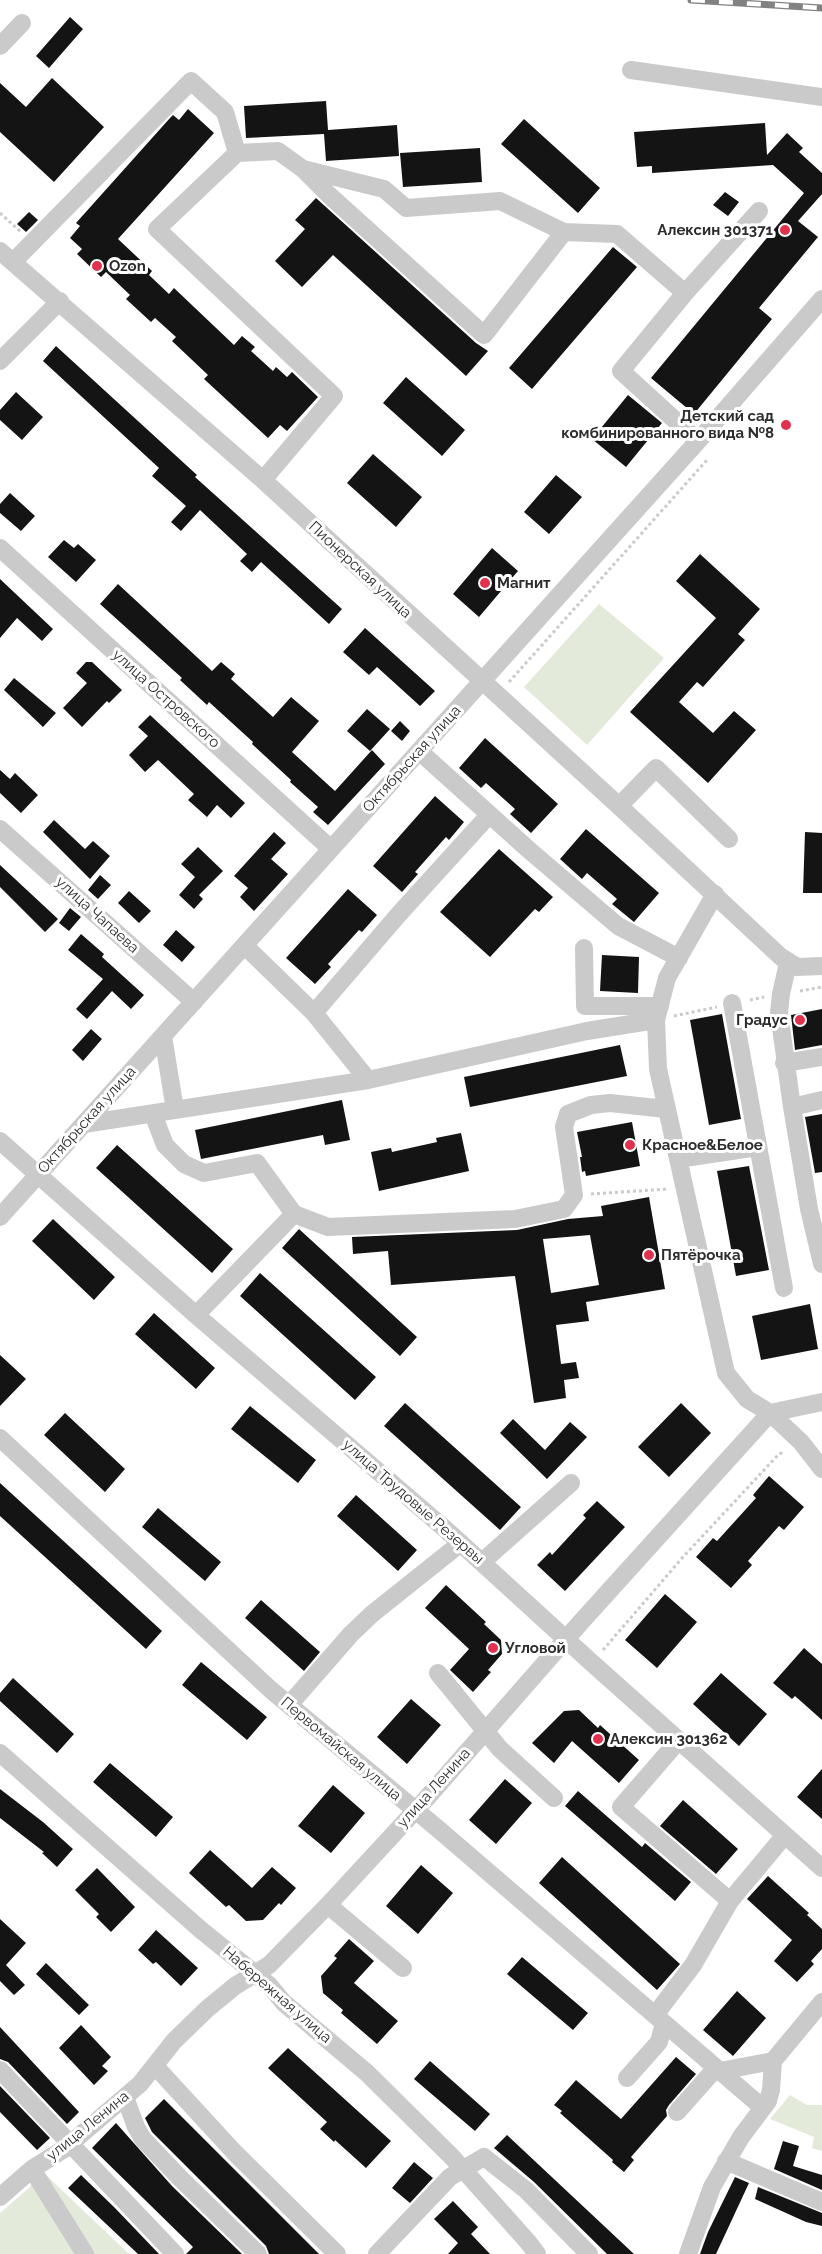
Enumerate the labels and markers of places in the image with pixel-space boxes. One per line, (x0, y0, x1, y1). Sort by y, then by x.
place label: Алексин 301371 (657, 221, 773, 239)
marker: Алексин 301371 (778, 223, 792, 237)
place label: Ozon (109, 257, 146, 275)
marker: Ozon (90, 259, 104, 273)
place label: Детский сад комбинированного вида №8 (561, 407, 774, 442)
marker: Детский сад комбинированного вида №8 (779, 418, 793, 432)
place label: Магнит (497, 574, 551, 592)
marker: Магнит (478, 576, 492, 590)
place label: Градус (736, 1011, 788, 1029)
marker: Градус (793, 1013, 807, 1027)
place label: Красное&Белое (642, 1136, 763, 1154)
marker: Красное&Белое (623, 1138, 637, 1152)
place label: Пятёрочка (661, 1246, 741, 1264)
marker: Пятёрочка (642, 1248, 656, 1262)
place label: Угловой (505, 1639, 566, 1657)
marker: Угловой (486, 1641, 500, 1655)
place label: Алексин 301362 (610, 1730, 727, 1748)
marker: Алексин 301362 (591, 1732, 605, 1746)

